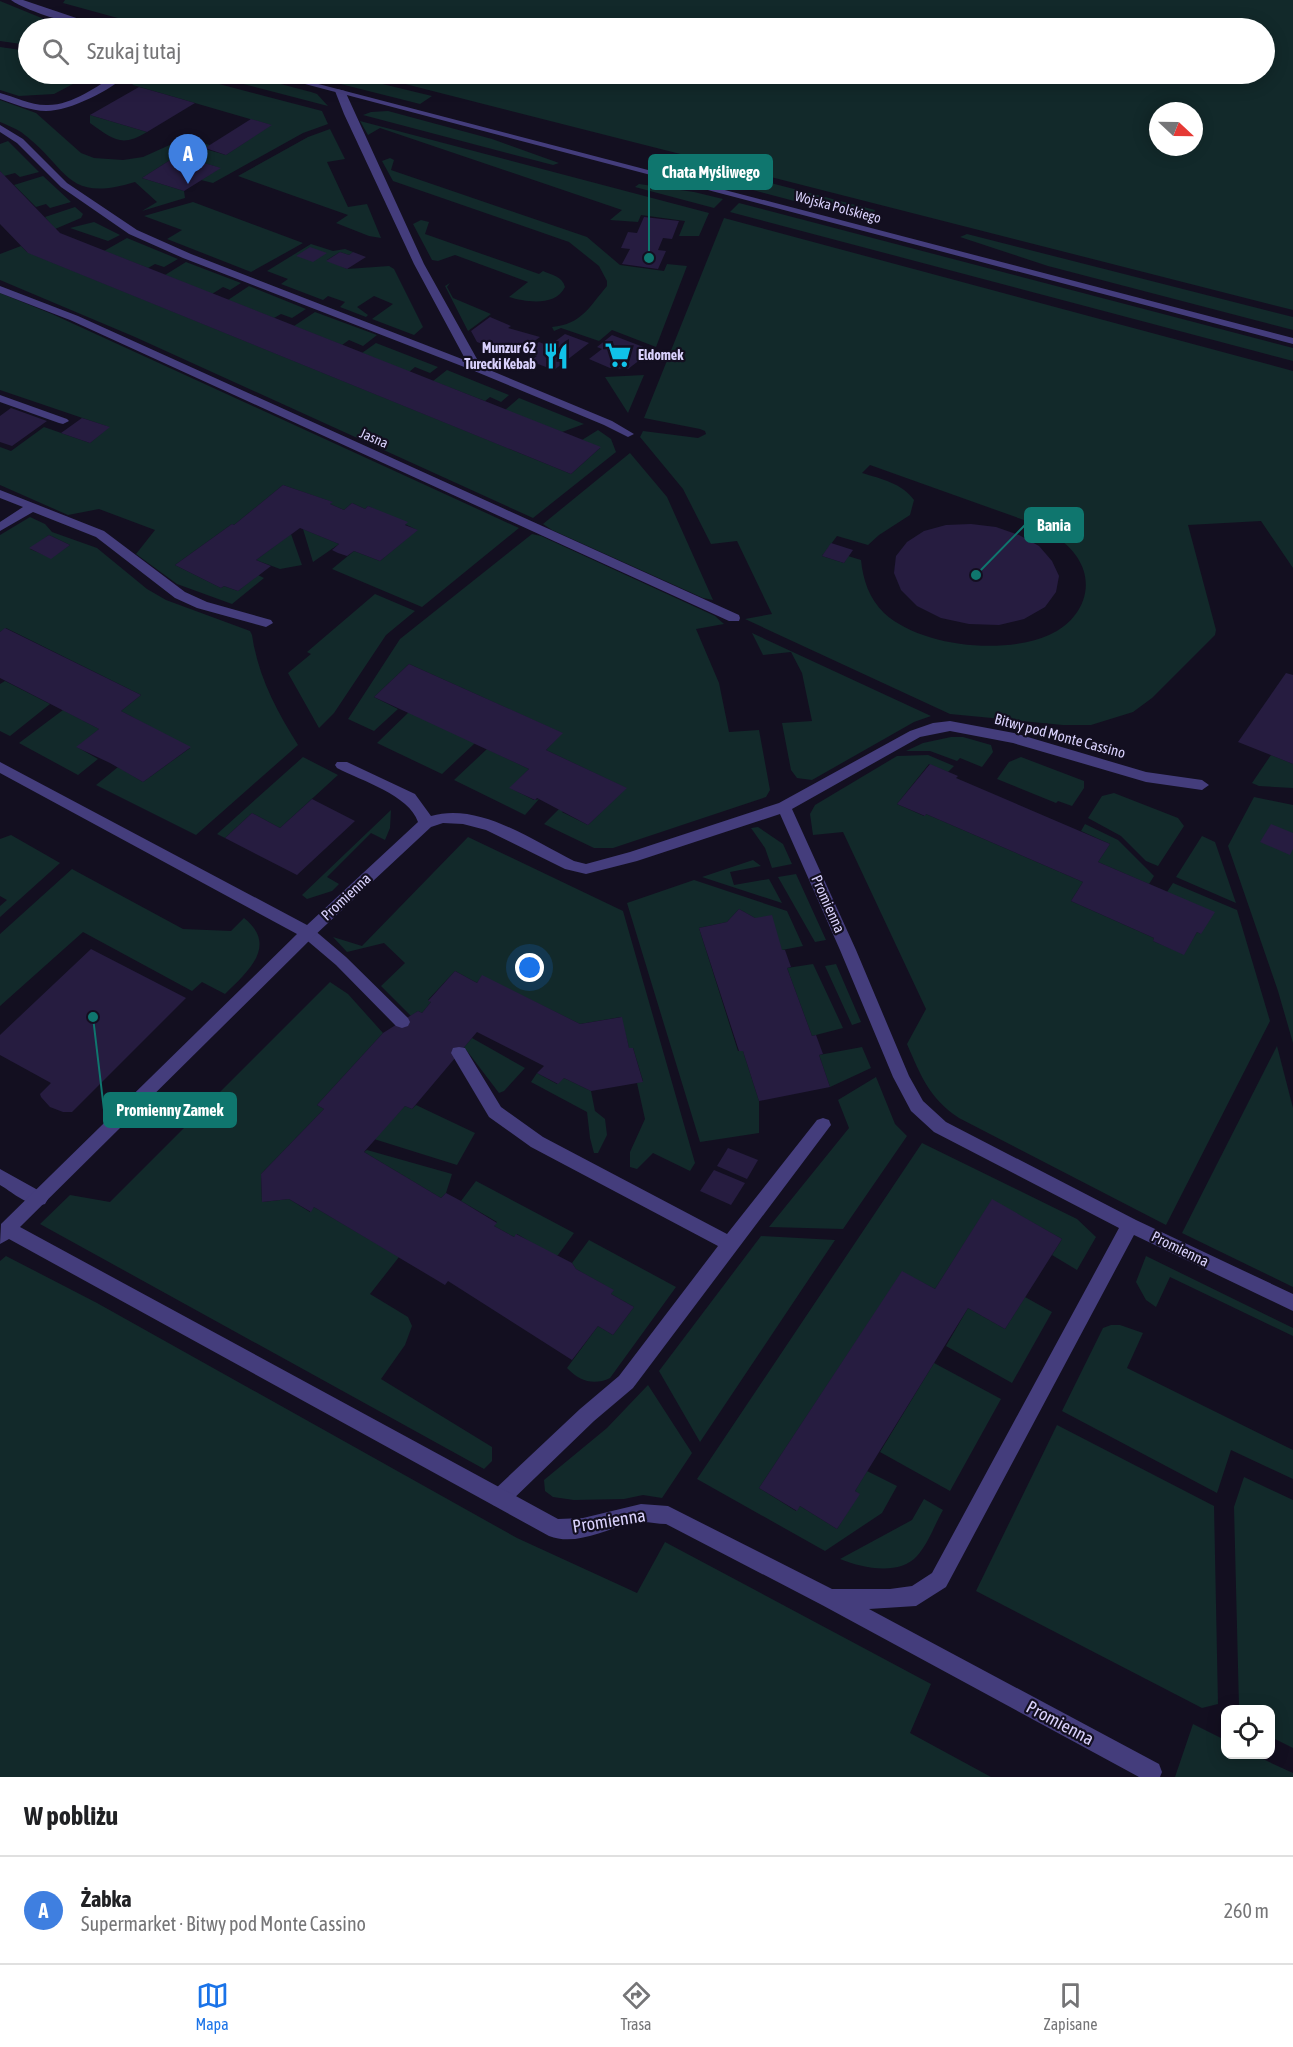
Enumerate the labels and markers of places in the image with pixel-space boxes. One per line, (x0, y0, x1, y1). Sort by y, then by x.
pin: A (168, 134, 207, 184)
callout: Chata Myśliwego (649, 155, 772, 189)
place label: Munzur 62 Turecki Kebab (464, 340, 536, 372)
supermarket icon: Eldomek (603, 340, 633, 370)
restaurant icon: Munzur 62 Turecki Kebab (541, 341, 571, 371)
place label: Eldomek (638, 347, 684, 363)
callout: Bania (1025, 508, 1083, 542)
callout: Promienny Zamek (104, 1093, 236, 1127)

